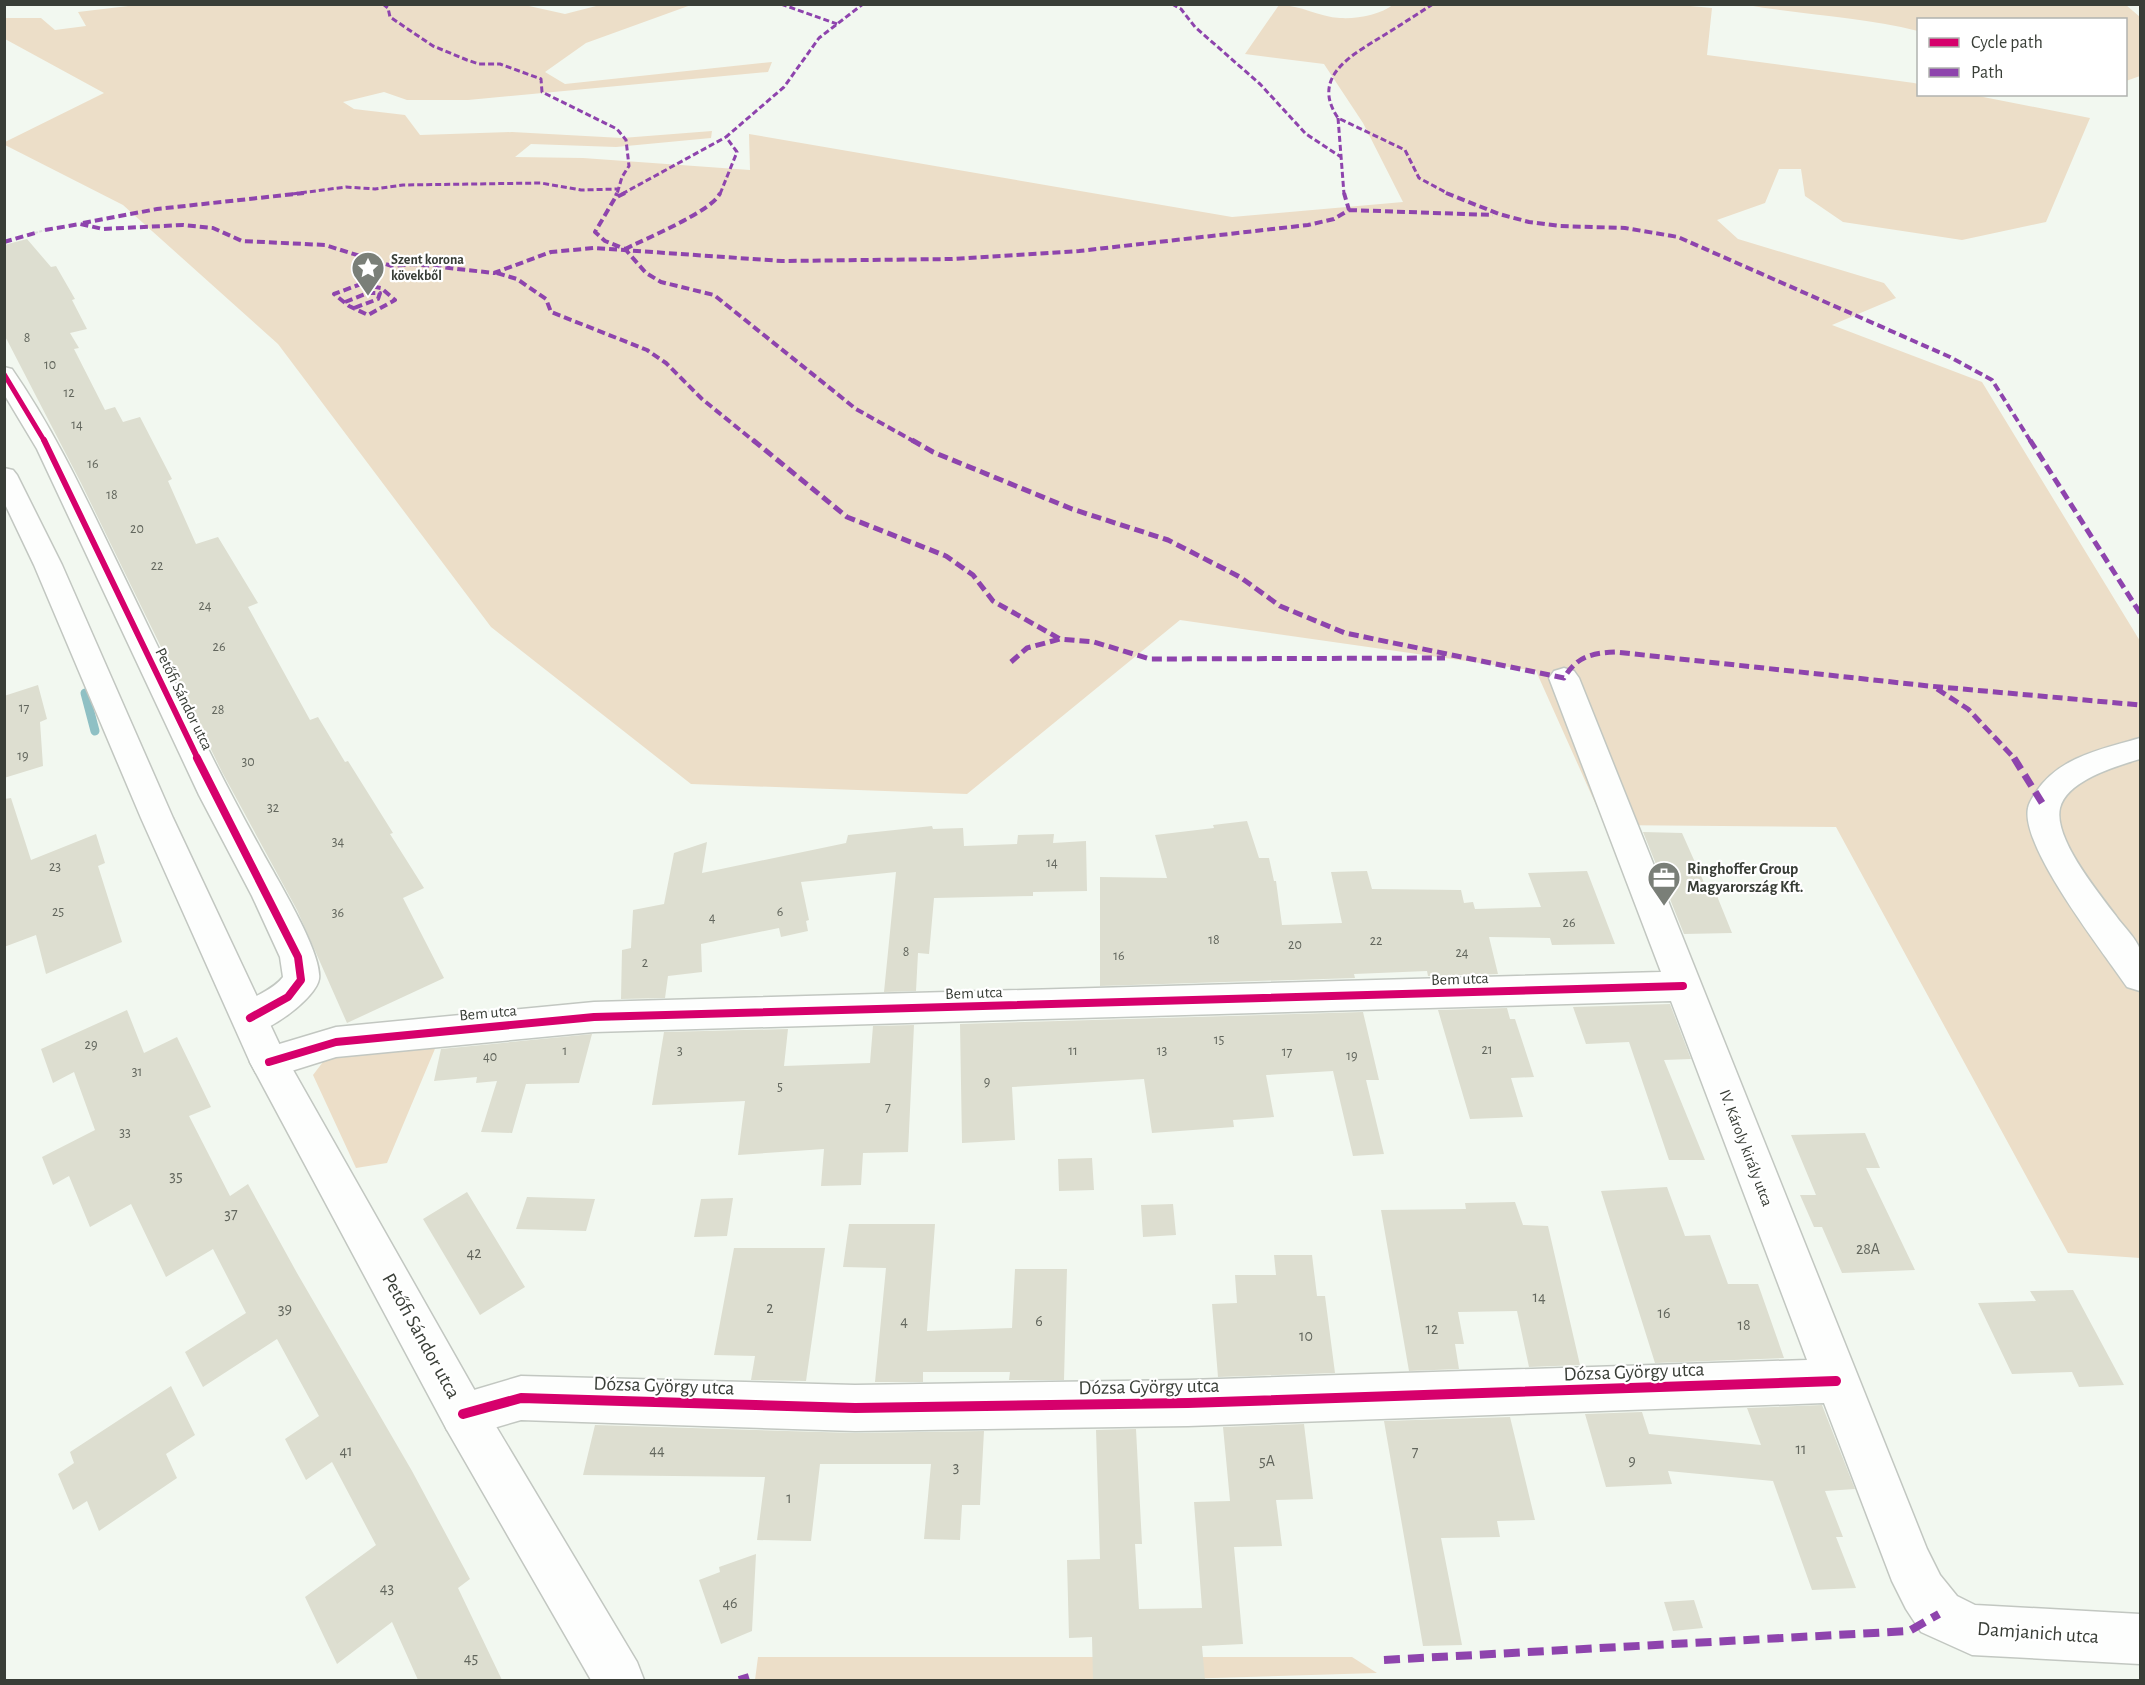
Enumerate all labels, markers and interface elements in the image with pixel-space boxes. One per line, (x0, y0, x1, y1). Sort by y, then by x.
legend (1917, 18, 2127, 96)
text: Cycle path (1971, 34, 2043, 52)
text: Path (1971, 64, 2003, 82)
place icon: Szent korona kövekből (350, 250, 386, 297)
place label: Szent korona kövekből (391, 253, 464, 283)
house number: 8 (24, 331, 30, 345)
house number: 10 (44, 358, 56, 372)
house number: 12 (63, 386, 75, 400)
house number: 14 (71, 418, 83, 432)
house number: 16 (87, 457, 99, 471)
house number: 18 (106, 488, 118, 502)
house number: 20 (130, 522, 144, 536)
house number: 22 (151, 559, 163, 573)
house number: 24 (198, 599, 212, 613)
house number: 26 (213, 640, 225, 654)
street label: Petőfi Sándor utca (152, 645, 216, 753)
house number: 17 (19, 701, 29, 715)
house number: 28 (211, 703, 225, 717)
house number: 19 (17, 749, 29, 763)
house number: 30 (241, 755, 255, 769)
house number: 32 (267, 801, 279, 815)
house number: 34 (332, 835, 345, 849)
house number: 14 (1046, 856, 1058, 870)
house number: 23 (49, 860, 61, 874)
office icon: Ringhoffer Group Magyarország Kft. (1646, 860, 1682, 907)
place label: Ringhoffer Group Magyarország Kft. (1687, 861, 1803, 896)
house number: 25 (52, 905, 64, 919)
house number: 6 (777, 905, 783, 919)
house number: 36 (332, 906, 344, 920)
house number: 4 (709, 911, 716, 925)
house number: 26 (1563, 916, 1575, 930)
house number: 18 (1208, 933, 1220, 947)
house number: 22 (1370, 934, 1382, 948)
house number: 20 (1288, 938, 1302, 952)
house number: 8 (903, 945, 909, 959)
house number: 24 (1455, 946, 1469, 960)
house number: 16 (1113, 949, 1125, 963)
house number: 2 (642, 956, 648, 970)
street label: Bem utca (1431, 970, 1489, 988)
street label: Bem utca (945, 984, 1003, 1002)
street label: Bem utca (459, 1003, 517, 1023)
house number: 15 (1214, 1033, 1224, 1047)
house number: 29 (85, 1038, 97, 1052)
house number: 21 (1481, 1043, 1493, 1057)
house number: 1 (563, 1044, 567, 1058)
house number: 3 (677, 1044, 683, 1058)
house number: 11 (1068, 1044, 1078, 1058)
house number: 13 (1157, 1044, 1168, 1058)
house number: 17 (1282, 1045, 1292, 1059)
house number: 19 (1346, 1049, 1358, 1063)
house number: 40 (483, 1050, 497, 1064)
house number: 31 (132, 1065, 142, 1079)
house number: 9 (984, 1075, 990, 1089)
house number: 5 (777, 1080, 783, 1094)
street label: IV. Károly király utca (1715, 1087, 1776, 1209)
house number: 7 (885, 1100, 891, 1114)
house number: 33 (119, 1126, 131, 1140)
house number: 35 (169, 1168, 183, 1184)
house number: 37 (224, 1206, 238, 1222)
house number: 28A (1856, 1241, 1880, 1257)
house number: 42 (467, 1245, 481, 1261)
street label: Petőfi Sándor utca (378, 1270, 464, 1402)
house number: 14 (1532, 1289, 1546, 1305)
house number: 2 (766, 1300, 774, 1316)
house number: 39 (278, 1301, 292, 1317)
house number: 16 (1657, 1305, 1671, 1321)
house number: 4 (900, 1313, 908, 1329)
house number: 6 (1035, 1313, 1043, 1329)
house number: 18 (1737, 1317, 1751, 1333)
house number: 12 (1426, 1321, 1438, 1337)
house number: 10 (1299, 1328, 1313, 1344)
street label: Dózsa György utca (1563, 1360, 1705, 1384)
street label: Dózsa György utca (593, 1374, 735, 1398)
street label: Dózsa György utca (1078, 1376, 1220, 1398)
house number: 11 (1795, 1441, 1807, 1457)
house number: 44 (649, 1442, 665, 1458)
house number: 41 (339, 1443, 353, 1459)
house number: 7 (1412, 1444, 1419, 1460)
house number: 5A (1259, 1453, 1275, 1469)
house number: 9 (1628, 1453, 1636, 1469)
house number: 3 (953, 1459, 959, 1475)
house number: 1 (786, 1490, 792, 1506)
house number: 43 (380, 1580, 394, 1596)
house number: 46 (722, 1595, 738, 1611)
street label: Damjanich utca (1976, 1619, 2100, 1647)
house number: 45 (464, 1650, 478, 1666)

